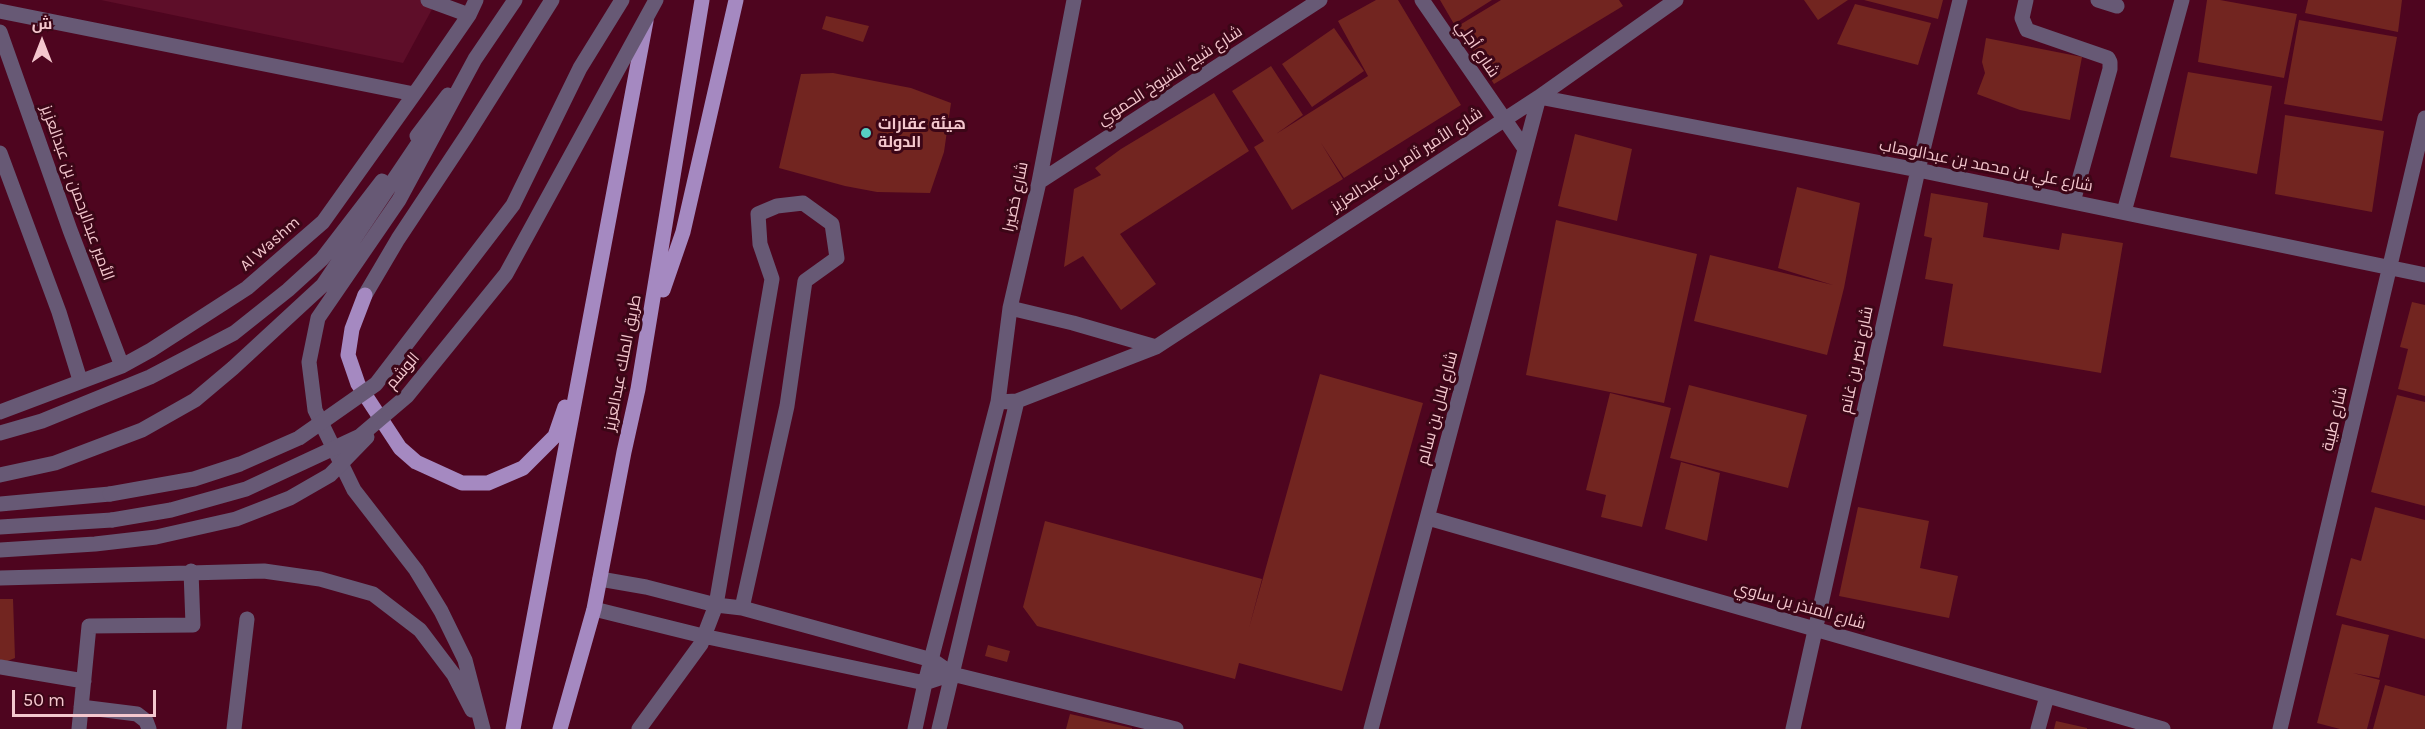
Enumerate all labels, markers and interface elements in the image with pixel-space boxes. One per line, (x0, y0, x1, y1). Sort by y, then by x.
north arrow (12, 12, 72, 72)
text: ش (32, 14, 52, 33)
street label: شارع أجلي (1451, 17, 1503, 81)
street label: شارع شيخ الشيوخ الحموي (1094, 22, 1246, 130)
street label: الأمير عبدالرحمن بن عبدالعزيز (36, 103, 118, 283)
street label: شارع الأمير ثامر بن عبدالعزيز (1328, 104, 1486, 216)
place label: هيئة عقارات الدولة (878, 114, 966, 152)
marker: هيئة عقارات الدولة (859, 126, 873, 140)
street label: شارع علي بن محمد بن عبدالوهاب (1878, 136, 2094, 196)
street label: شارع خضيرا (999, 160, 1033, 234)
street label: Al Washm (236, 213, 304, 275)
street label: طريق الملك عبدالعزيز (600, 293, 646, 433)
street label: شارع نصر بن غانم (1836, 305, 1878, 415)
street label: الوشم (382, 349, 424, 393)
street label: شارع بلال بن سالم (1414, 349, 1462, 467)
street label: شارع طيبة (2318, 385, 2352, 453)
street label: شارع المنذر بن ساوي (1732, 578, 1868, 634)
scale bar (15, 678, 159, 716)
text: 50 m (23, 689, 65, 711)

